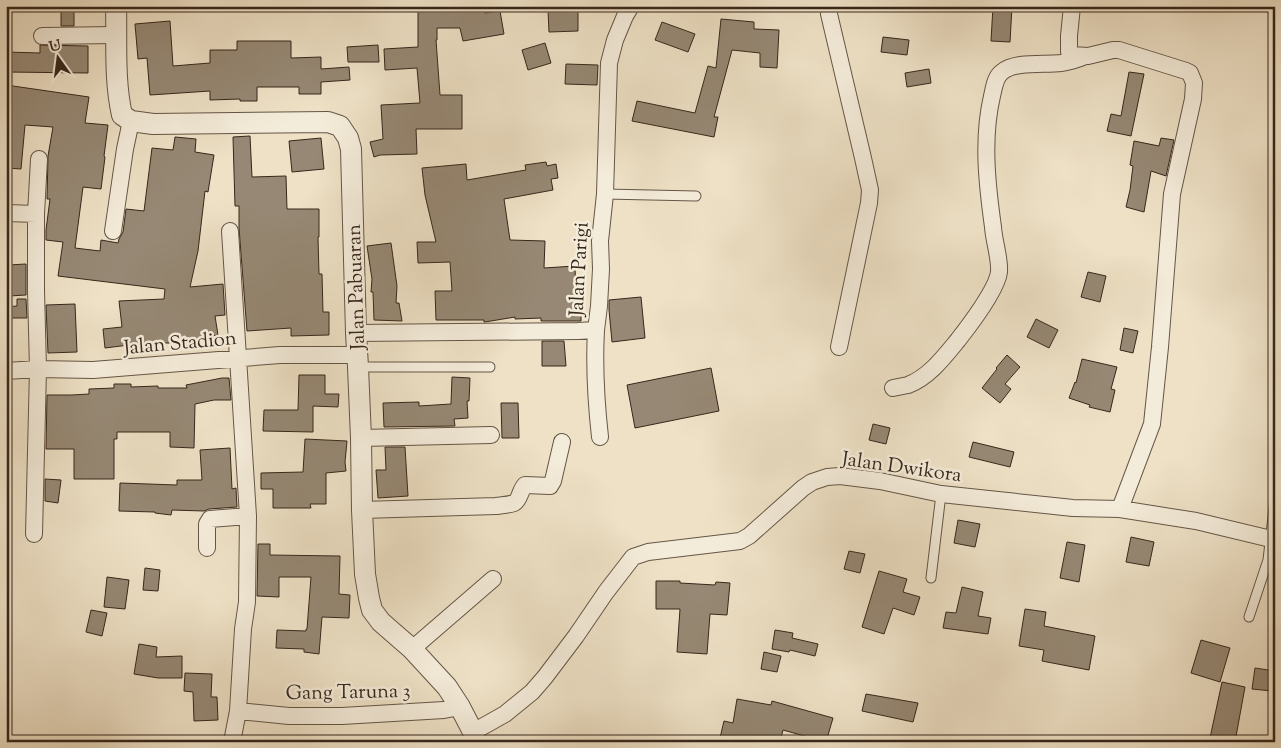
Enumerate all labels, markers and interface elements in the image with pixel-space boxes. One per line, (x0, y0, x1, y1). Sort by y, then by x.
north arrow (32, 32, 82, 82)
text: U (47, 36, 64, 58)
street label: Jalan Parigi (563, 221, 597, 318)
street label: Jalan Pabuaran (341, 223, 374, 351)
street label: Jalan Stadion (122, 325, 238, 364)
street label: Jalan Dwikora (839, 446, 963, 491)
street label: Gang Taruna 3 (285, 678, 411, 709)

